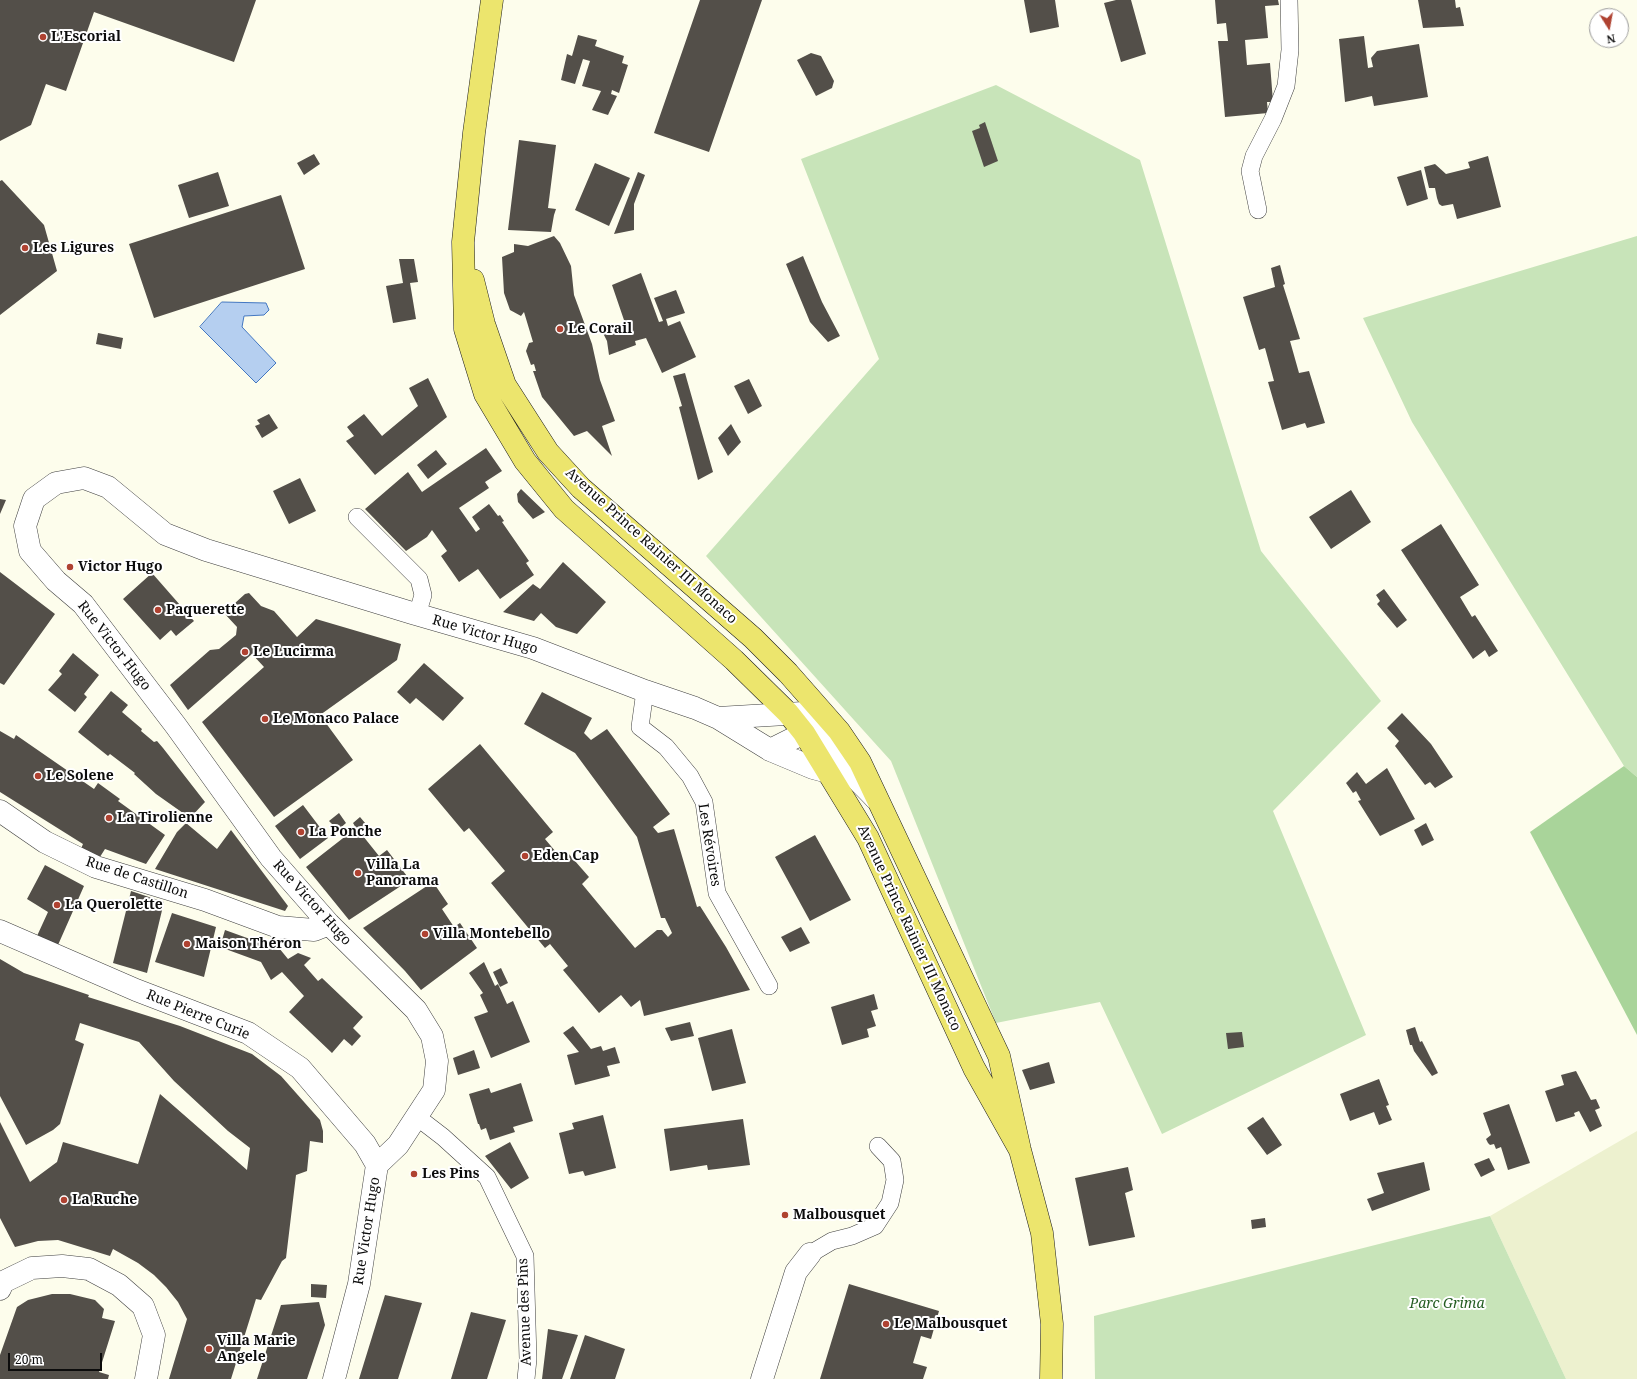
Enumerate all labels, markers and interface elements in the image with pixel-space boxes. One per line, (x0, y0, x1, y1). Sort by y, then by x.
north arrow (1589, 8, 1629, 48)
place label: L'Escorial (51, 29, 121, 45)
text: N (1606, 31, 1617, 47)
marker: L'Escorial (38, 32, 48, 42)
place label: Les Ligures (33, 240, 114, 256)
marker: Les Ligures (20, 243, 30, 253)
place label: Le Corail (568, 321, 632, 337)
marker: Le Corail (555, 324, 565, 334)
street label: Avenue Prince Rainier III Monaco (562, 464, 740, 628)
place label: Victor Hugo (78, 559, 163, 575)
marker: Victor Hugo (65, 562, 75, 572)
street label: Rue Victor Hugo (74, 598, 154, 694)
place label: Paquerette (166, 602, 244, 618)
marker: Paquerette (153, 605, 163, 615)
street label: Rue Victor Hugo (430, 612, 540, 658)
place label: Le Lucirma (253, 644, 334, 660)
marker: Le Lucirma (240, 647, 250, 657)
place label: Le Monaco Palace (273, 711, 399, 727)
marker: Le Monaco Palace (260, 714, 270, 724)
place label: Le Solene (46, 768, 114, 784)
marker: Le Solene (33, 771, 43, 781)
street label: Les Révoires (694, 802, 724, 888)
place label: La Tirolienne (117, 810, 213, 826)
marker: La Tirolienne (104, 813, 114, 823)
street label: Avenue Prince Rainier III Monaco (854, 822, 964, 1034)
place label: La Ponche (309, 824, 382, 840)
marker: La Ponche (296, 827, 306, 837)
place label: Eden Cap (533, 848, 599, 864)
marker: Eden Cap (520, 851, 530, 861)
street label: Rue de Castillon (84, 853, 190, 903)
street label: Rue Victor Hugo (269, 857, 355, 949)
place label: Villa La Panorama (366, 857, 439, 890)
marker: Villa La Panorama (353, 868, 363, 878)
place label: La Querolette (65, 897, 163, 913)
marker: La Querolette (52, 900, 62, 910)
place label: Villa Montebello (433, 926, 550, 942)
marker: Villa Montebello (420, 929, 430, 939)
place label: Maison Théron (195, 936, 302, 952)
marker: Maison Théron (182, 939, 192, 949)
street label: Rue Pierre Curie (144, 987, 252, 1043)
place label: Les Pins (422, 1166, 479, 1182)
marker: Les Pins (409, 1169, 419, 1179)
street label: Rue Victor Hugo (350, 1176, 384, 1286)
place label: La Ruche (72, 1192, 137, 1208)
marker: La Ruche (59, 1195, 69, 1205)
place label: Malbousquet (793, 1207, 885, 1223)
marker: Malbousquet (780, 1210, 790, 1220)
street label: Avenue des Pins (515, 1258, 535, 1366)
park label: Parc Grima (1410, 1296, 1484, 1312)
place label: Le Malbousquet (894, 1316, 1007, 1332)
marker: Le Malbousquet (881, 1319, 891, 1329)
place label: Villa Marie Angele (217, 1333, 296, 1366)
marker: Villa Marie Angele (204, 1344, 214, 1354)
scale bar (10, 1345, 104, 1371)
text: 20 m (15, 1351, 43, 1368)

